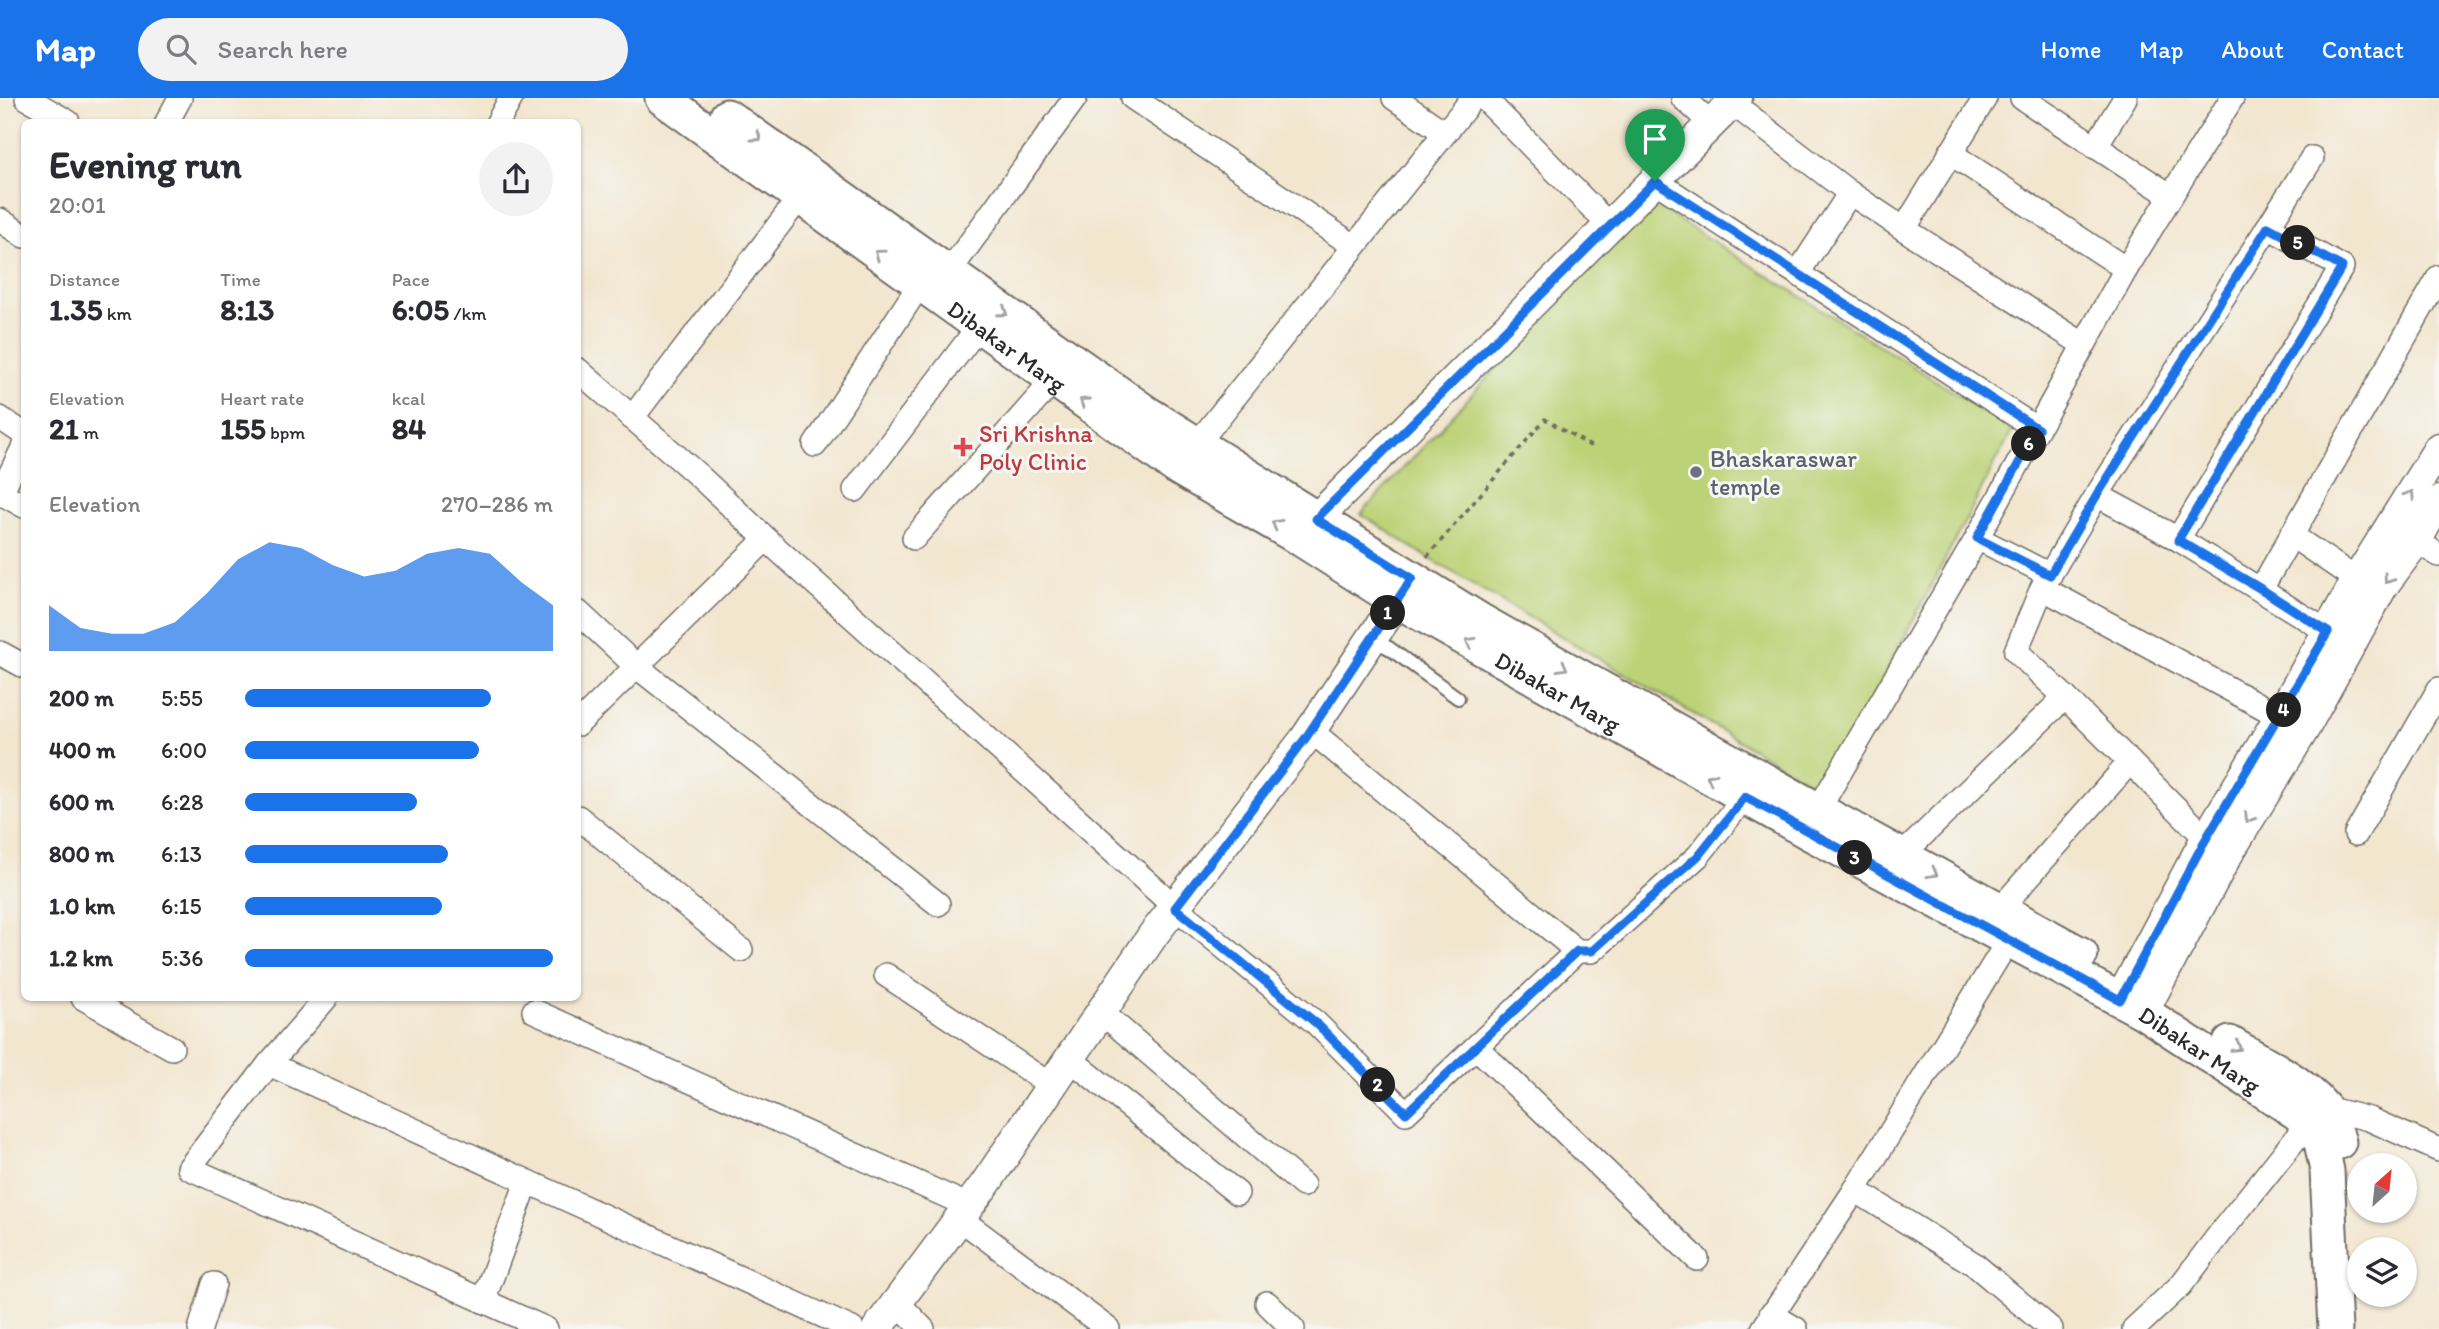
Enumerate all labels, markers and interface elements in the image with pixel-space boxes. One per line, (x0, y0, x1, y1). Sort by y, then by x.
search box (138, 18, 628, 81)
text: Map (35, 30, 96, 69)
icon: search (162, 30, 200, 68)
text: Search here (218, 33, 348, 65)
text: Home (2041, 35, 2101, 64)
text: Map (2139, 35, 2183, 64)
text: About (2221, 35, 2284, 64)
text: Contact (2322, 35, 2404, 64)
pin (1625, 109, 1685, 181)
icon: arrive (1636, 120, 1674, 158)
one-way arrow (749, 129, 762, 141)
text: Evening run (49, 142, 242, 188)
button: share (479, 142, 553, 216)
text: 20:01 (49, 191, 106, 219)
pin: 5 (2280, 226, 2316, 260)
text: 5 (2293, 231, 2302, 254)
one-way arrow (874, 250, 887, 263)
text: Distance (49, 268, 120, 291)
text: Time (220, 268, 261, 291)
text: Pace (392, 268, 430, 291)
text: 1.35 (49, 291, 102, 328)
text: 8:13 (220, 291, 274, 328)
text: 6:05 (392, 291, 449, 328)
street label: Dibakar Marg (942, 294, 1073, 399)
text: km (102, 302, 132, 325)
text: /km (449, 302, 487, 325)
one-way arrow (995, 304, 1008, 316)
text: Elevation (49, 387, 125, 410)
text: Heart rate (220, 387, 304, 410)
text: kcal (392, 387, 425, 410)
one-way arrow (1079, 398, 1092, 410)
text: 21 (49, 410, 79, 447)
text: 155 (220, 410, 266, 447)
text: 84 (392, 410, 426, 447)
place label: Sri Krishna Poly Clinic (979, 419, 1093, 476)
text: m (79, 421, 99, 444)
text: bpm (266, 421, 305, 444)
pin: 6 (2011, 426, 2046, 462)
text: 6 (2023, 432, 2034, 455)
marker: Sri Krishna Poly Clinic (953, 437, 973, 457)
place label: Bhaskaraswar temple (1710, 444, 1857, 501)
marker: Bhaskaraswar temple (1688, 464, 1704, 480)
text: Elevation (49, 490, 140, 518)
text: 270–286 m (441, 490, 553, 518)
one-way arrow (2402, 490, 2415, 503)
one-way arrow (1270, 519, 1283, 532)
one-way arrow (2384, 571, 2396, 584)
pin: 1 (1370, 596, 1406, 630)
text: 1 (1383, 601, 1392, 624)
one-way arrow (1465, 637, 1478, 650)
street label: Dibakar Marg (1490, 645, 1627, 739)
one-way arrow (1556, 659, 1569, 672)
text: 200 m (49, 684, 114, 712)
text: 5:55 (161, 684, 203, 712)
pin: 4 (2266, 692, 2302, 728)
text: 4 (2278, 698, 2289, 721)
text: 400 m (49, 736, 116, 764)
text: 6:00 (161, 736, 207, 764)
one-way arrow (1706, 773, 1718, 786)
text: 600 m (49, 788, 114, 816)
text: 6:28 (161, 788, 204, 816)
one-way arrow (2245, 810, 2258, 823)
text: 800 m (49, 840, 114, 868)
text: 6:13 (161, 840, 202, 868)
pin: 3 (1838, 840, 1872, 876)
text: 3 (1849, 846, 1860, 869)
one-way arrow (1926, 865, 1938, 879)
text: 1.0 km (49, 892, 115, 920)
text: 6:15 (161, 892, 202, 920)
text: 1.2 km (49, 944, 113, 972)
text: 5:36 (161, 944, 203, 972)
street label: Dibakar Marg (2134, 999, 2267, 1100)
one-way arrow (2229, 1039, 2242, 1052)
pin: 2 (1360, 1068, 1396, 1102)
text: 2 (1373, 1073, 1383, 1096)
north arrow (2347, 1153, 2417, 1223)
map controls (2347, 1153, 2417, 1307)
button: layers (2347, 1237, 2417, 1307)

